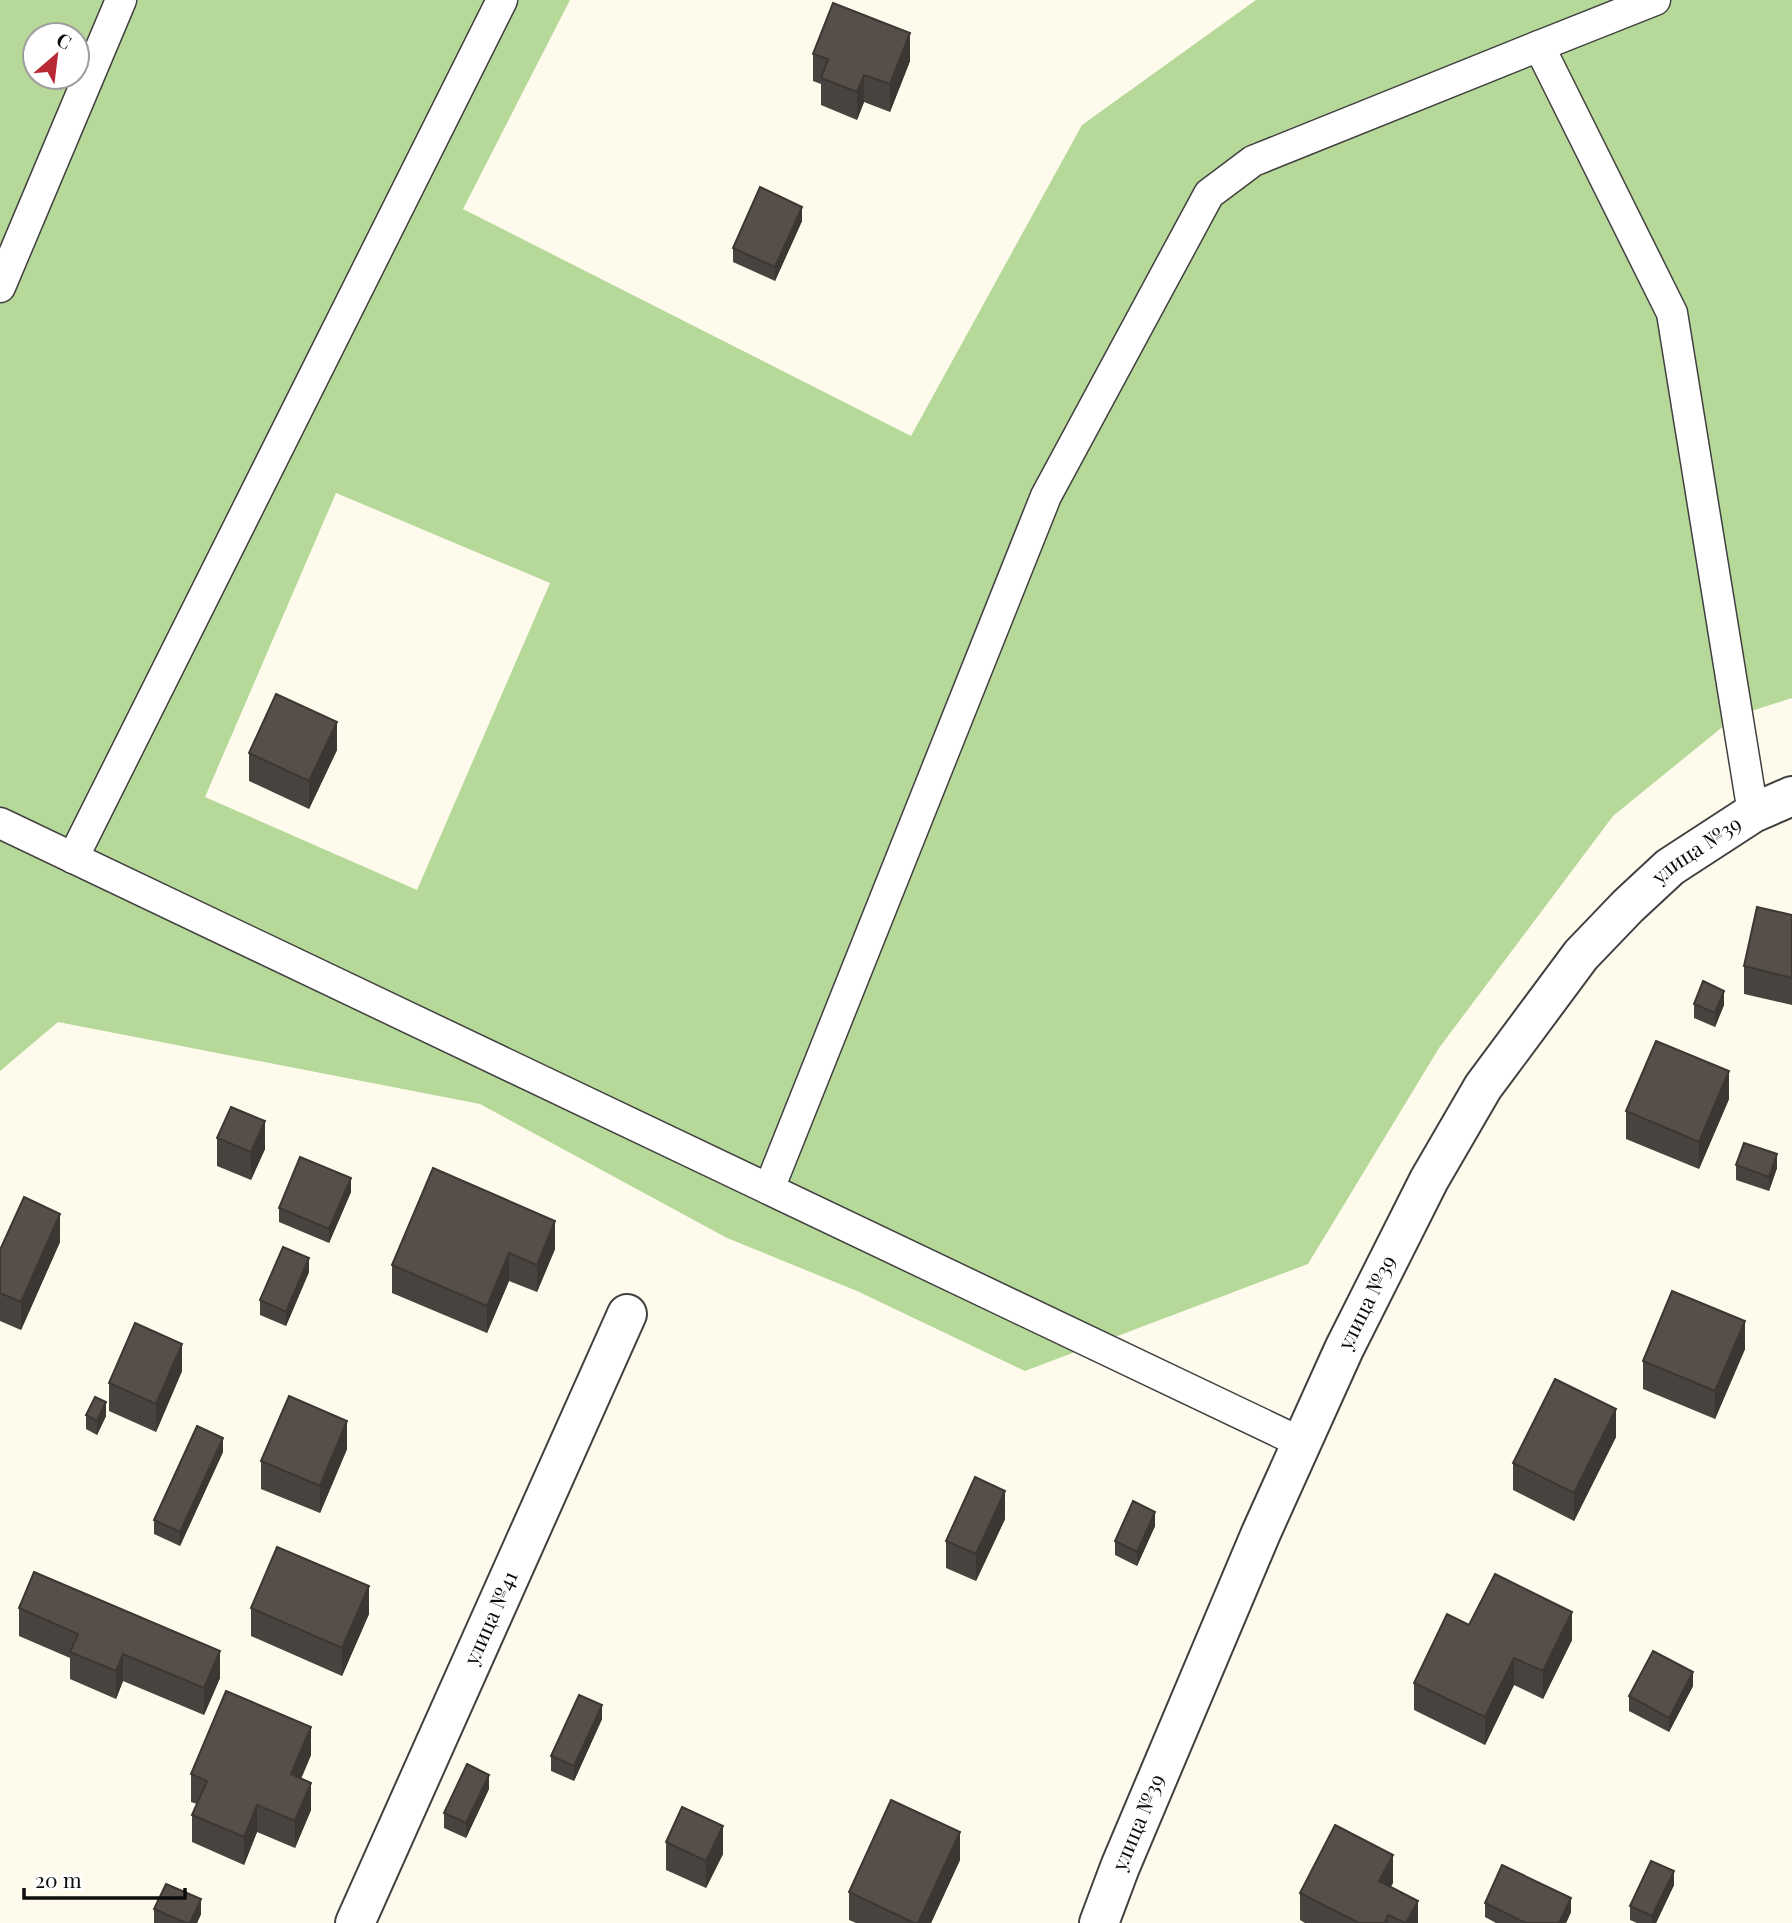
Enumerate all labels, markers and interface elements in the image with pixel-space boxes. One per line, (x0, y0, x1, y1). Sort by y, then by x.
north arrow (21, 21, 91, 91)
text: С (52, 25, 76, 55)
street label: улица №39 (1644, 808, 1746, 890)
street label: улица №39 (1330, 1250, 1401, 1355)
street label: улица №41 (456, 1565, 523, 1670)
street label: улица №39 (1104, 1769, 1170, 1875)
scale bar (24, 1856, 186, 1900)
text: 20 m (35, 1865, 82, 1893)

